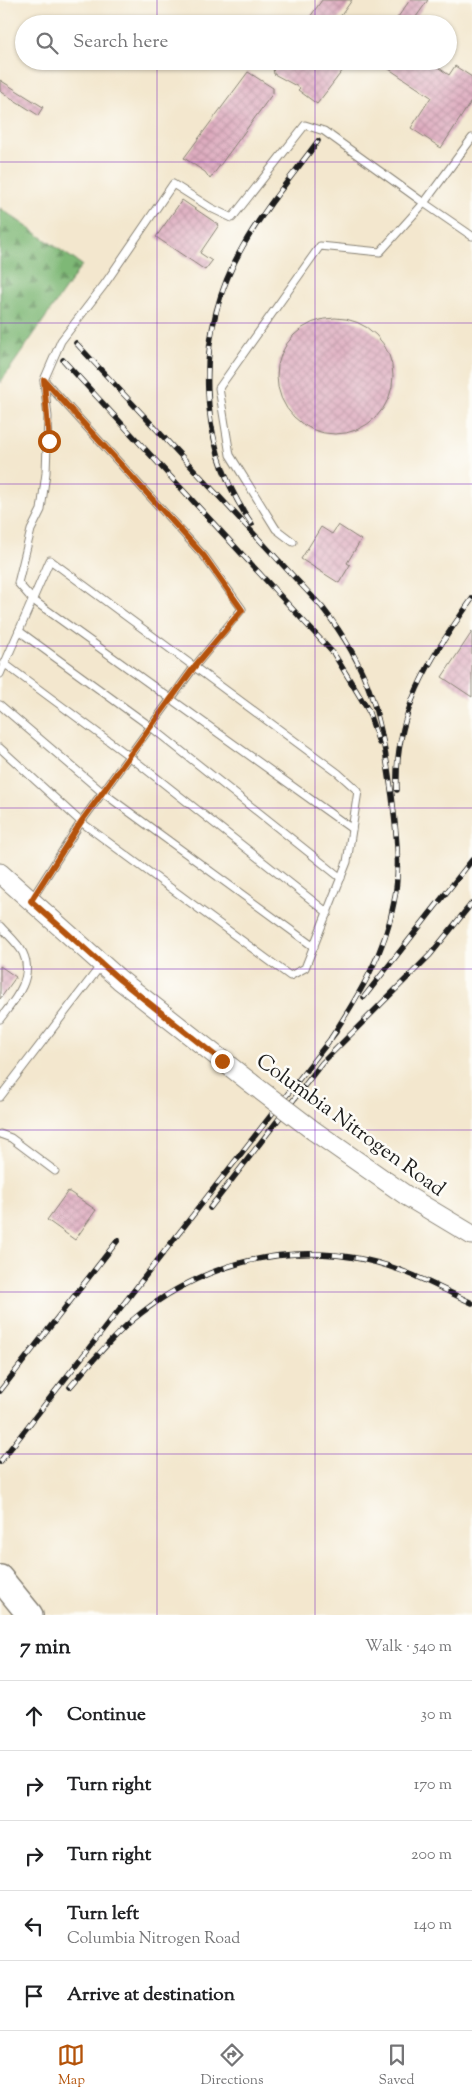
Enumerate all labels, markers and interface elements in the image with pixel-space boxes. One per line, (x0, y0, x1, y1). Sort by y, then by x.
search box (15, 15, 457, 70)
icon: search (33, 29, 61, 57)
text: Search here (73, 29, 168, 56)
route start (38, 430, 61, 453)
street label: Columbia Nitrogen Road (249, 1047, 451, 1205)
route end (211, 1050, 234, 1073)
text: 7 min (20, 1633, 71, 1663)
text: Walk · 540 m (365, 1636, 452, 1659)
icon: ahead (20, 1702, 48, 1730)
text: Continue (67, 1702, 146, 1729)
text: 30 m (421, 1704, 452, 1727)
icon: right (20, 1772, 48, 1800)
text: Turn right (67, 1772, 151, 1799)
text: 170 m (414, 1774, 452, 1797)
icon: right (20, 1842, 48, 1870)
text: Turn right (67, 1842, 151, 1869)
text: 200 m (411, 1844, 452, 1867)
text: Turn left (67, 1901, 139, 1928)
icon: left (20, 1912, 48, 1940)
text: 140 m (414, 1914, 452, 1937)
text: Columbia Nitrogen Road (67, 1928, 240, 1951)
icon: arrive (20, 1982, 48, 2010)
text: Arrive at destination (67, 1982, 235, 2009)
tab: Map (57, 2041, 85, 2091)
tab: Directions (200, 2041, 264, 2091)
tab: Saved (379, 2041, 414, 2091)

